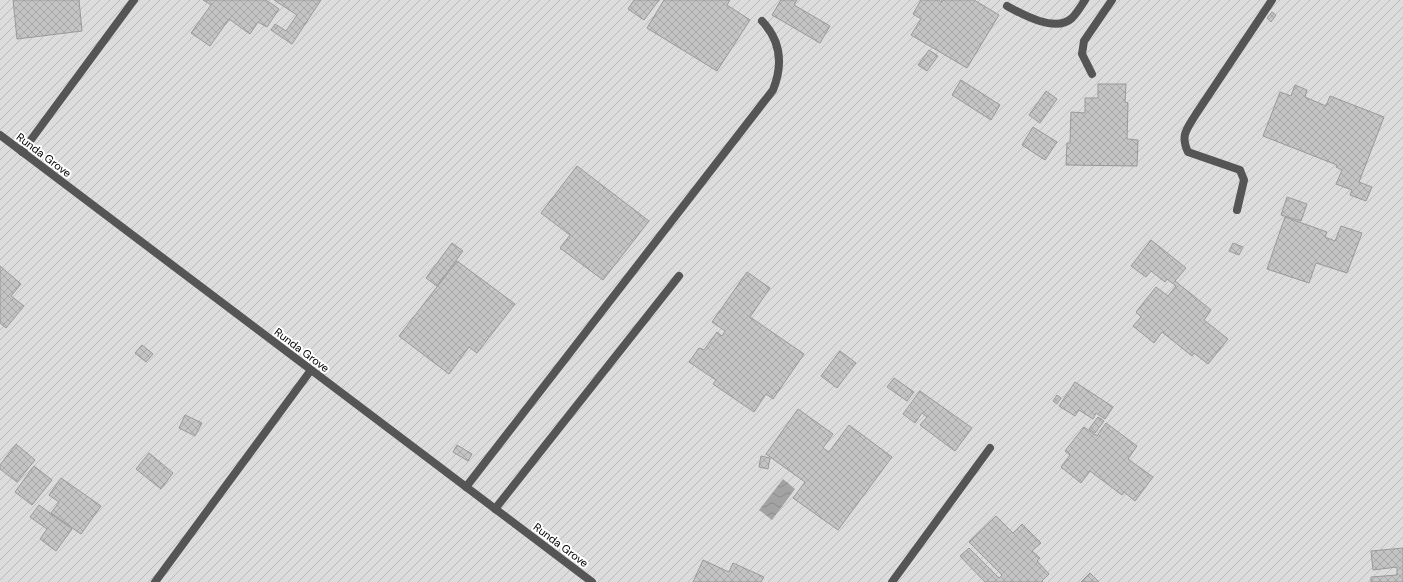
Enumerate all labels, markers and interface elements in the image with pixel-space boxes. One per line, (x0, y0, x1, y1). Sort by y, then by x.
street label: Runda Grove (14, 130, 74, 180)
street label: Runda Grove (272, 325, 332, 375)
street label: Runda Grove (531, 520, 591, 570)

